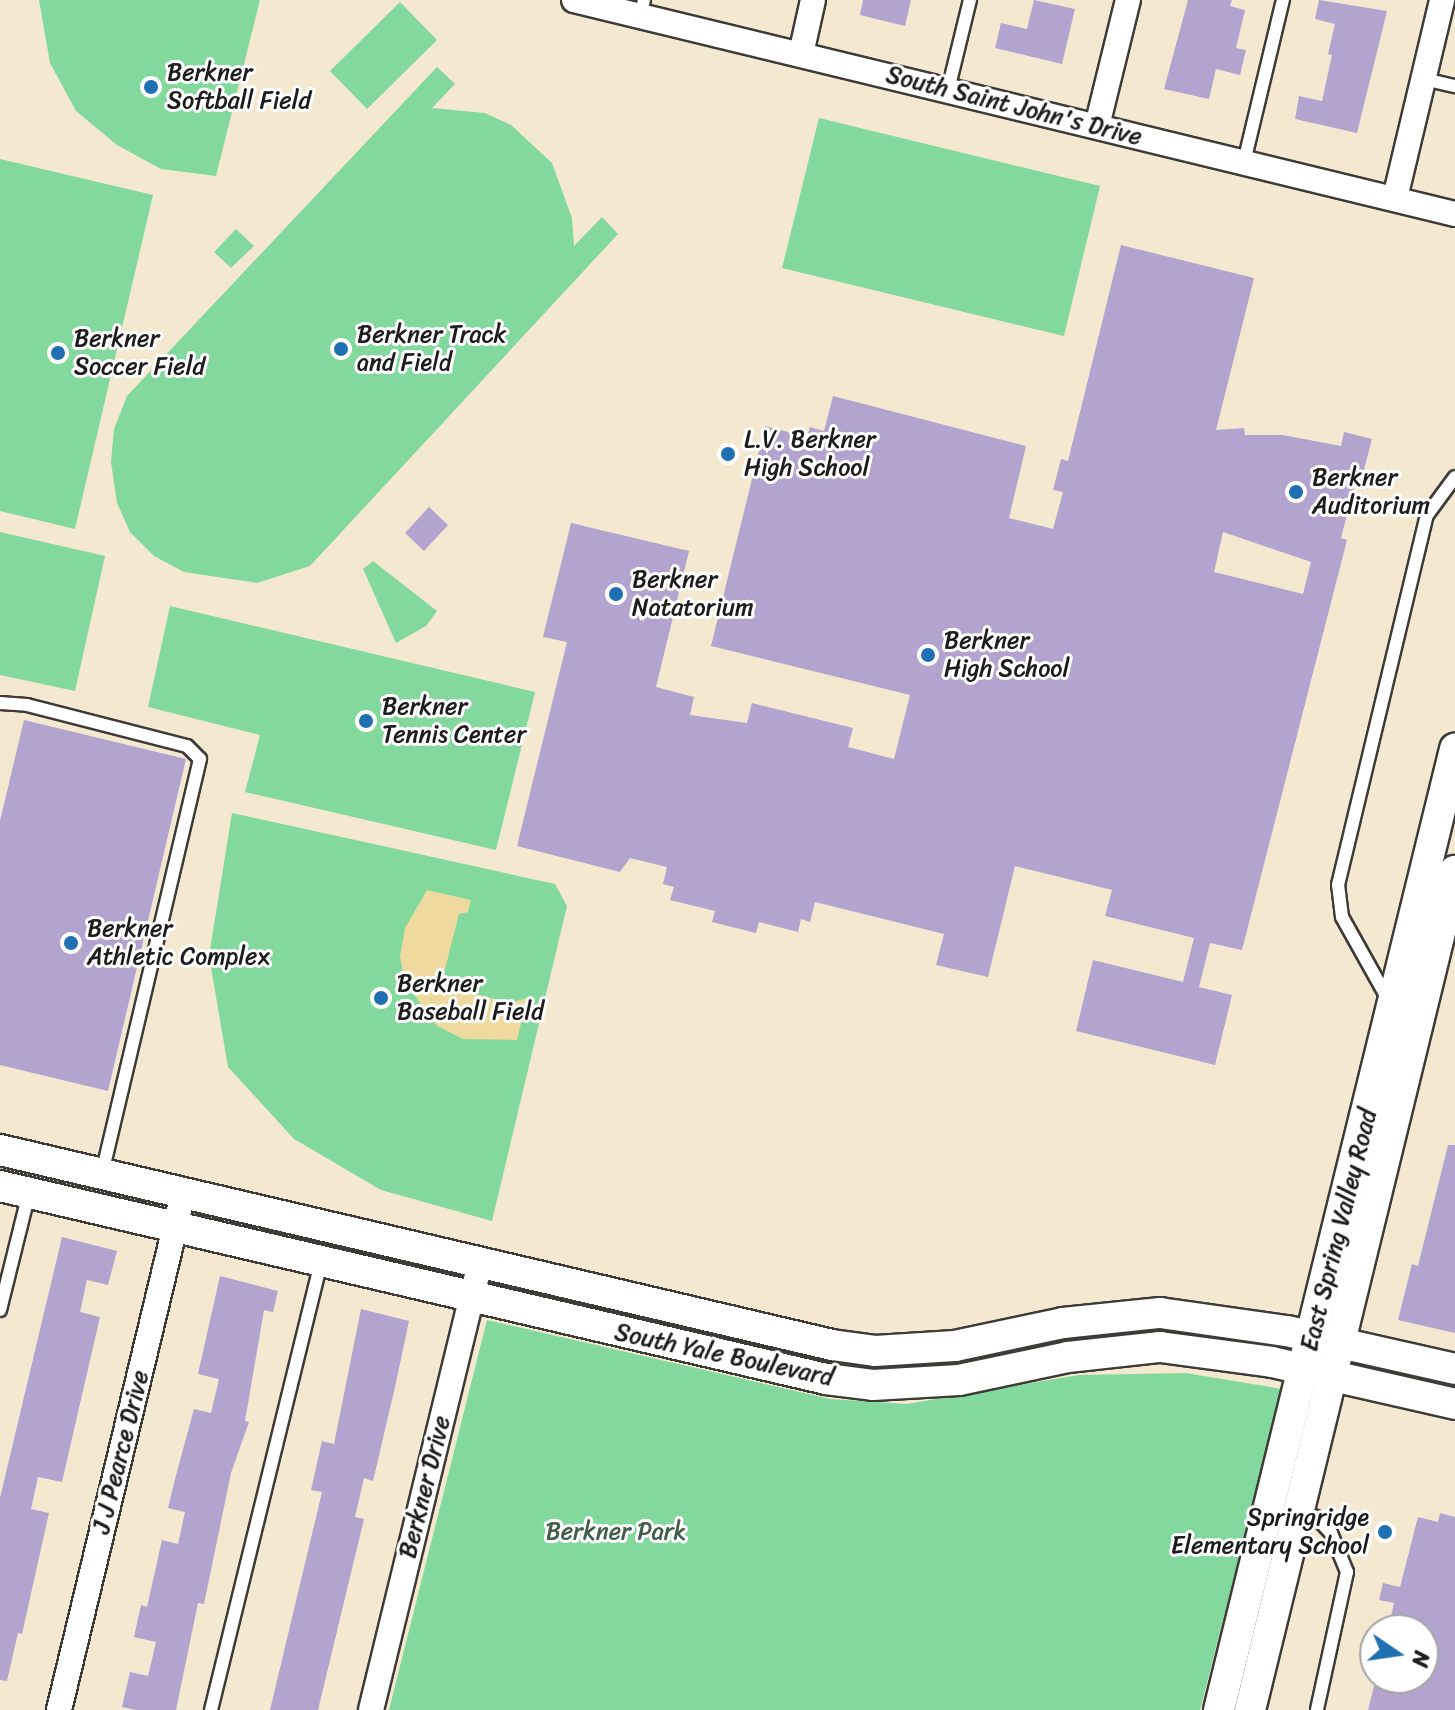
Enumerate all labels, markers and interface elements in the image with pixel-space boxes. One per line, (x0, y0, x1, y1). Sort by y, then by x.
place label: Berkner Softball Field (167, 59, 311, 115)
street label: South Saint John's Drive (884, 60, 1144, 152)
marker: Berkner Softball Field (142, 78, 160, 96)
place label: Berkner Track and Field (357, 321, 506, 377)
place label: Berkner Soccer Field (74, 325, 205, 381)
marker: Berkner Track and Field (332, 340, 350, 358)
marker: Berkner Soccer Field (49, 344, 67, 362)
place label: L.V. Berkner High School (744, 426, 875, 482)
marker: L.V. Berkner High School (719, 445, 737, 463)
place label: Berkner Auditorium (1312, 464, 1430, 520)
marker: Berkner Auditorium (1287, 483, 1305, 501)
place label: Berkner Natatorium (632, 566, 753, 622)
marker: Berkner Natatorium (607, 585, 625, 603)
place label: Berkner High School (944, 627, 1069, 683)
marker: Berkner High School (919, 646, 937, 664)
place label: Berkner Tennis Center (382, 693, 527, 749)
marker: Berkner Tennis Center (357, 712, 375, 730)
place label: Berkner Athletic Complex (87, 915, 270, 971)
marker: Berkner Athletic Complex (62, 934, 80, 952)
place label: Berkner Baseball Field (397, 970, 544, 1026)
marker: Berkner Baseball Field (372, 989, 390, 1007)
street label: East Spring Valley Road (1295, 1106, 1383, 1354)
street label: South Yale Boulevard (612, 1318, 836, 1392)
street label: J J Pearce Drive (87, 1367, 155, 1537)
street label: Berkner Drive (393, 1413, 457, 1561)
place label: Springridge Elementary School (1171, 1504, 1369, 1560)
park label: Berkner Park (546, 1518, 686, 1546)
marker: Springridge Elementary School (1376, 1523, 1394, 1541)
north arrow (1359, 1614, 1439, 1694)
text: N (1400, 1647, 1442, 1671)

